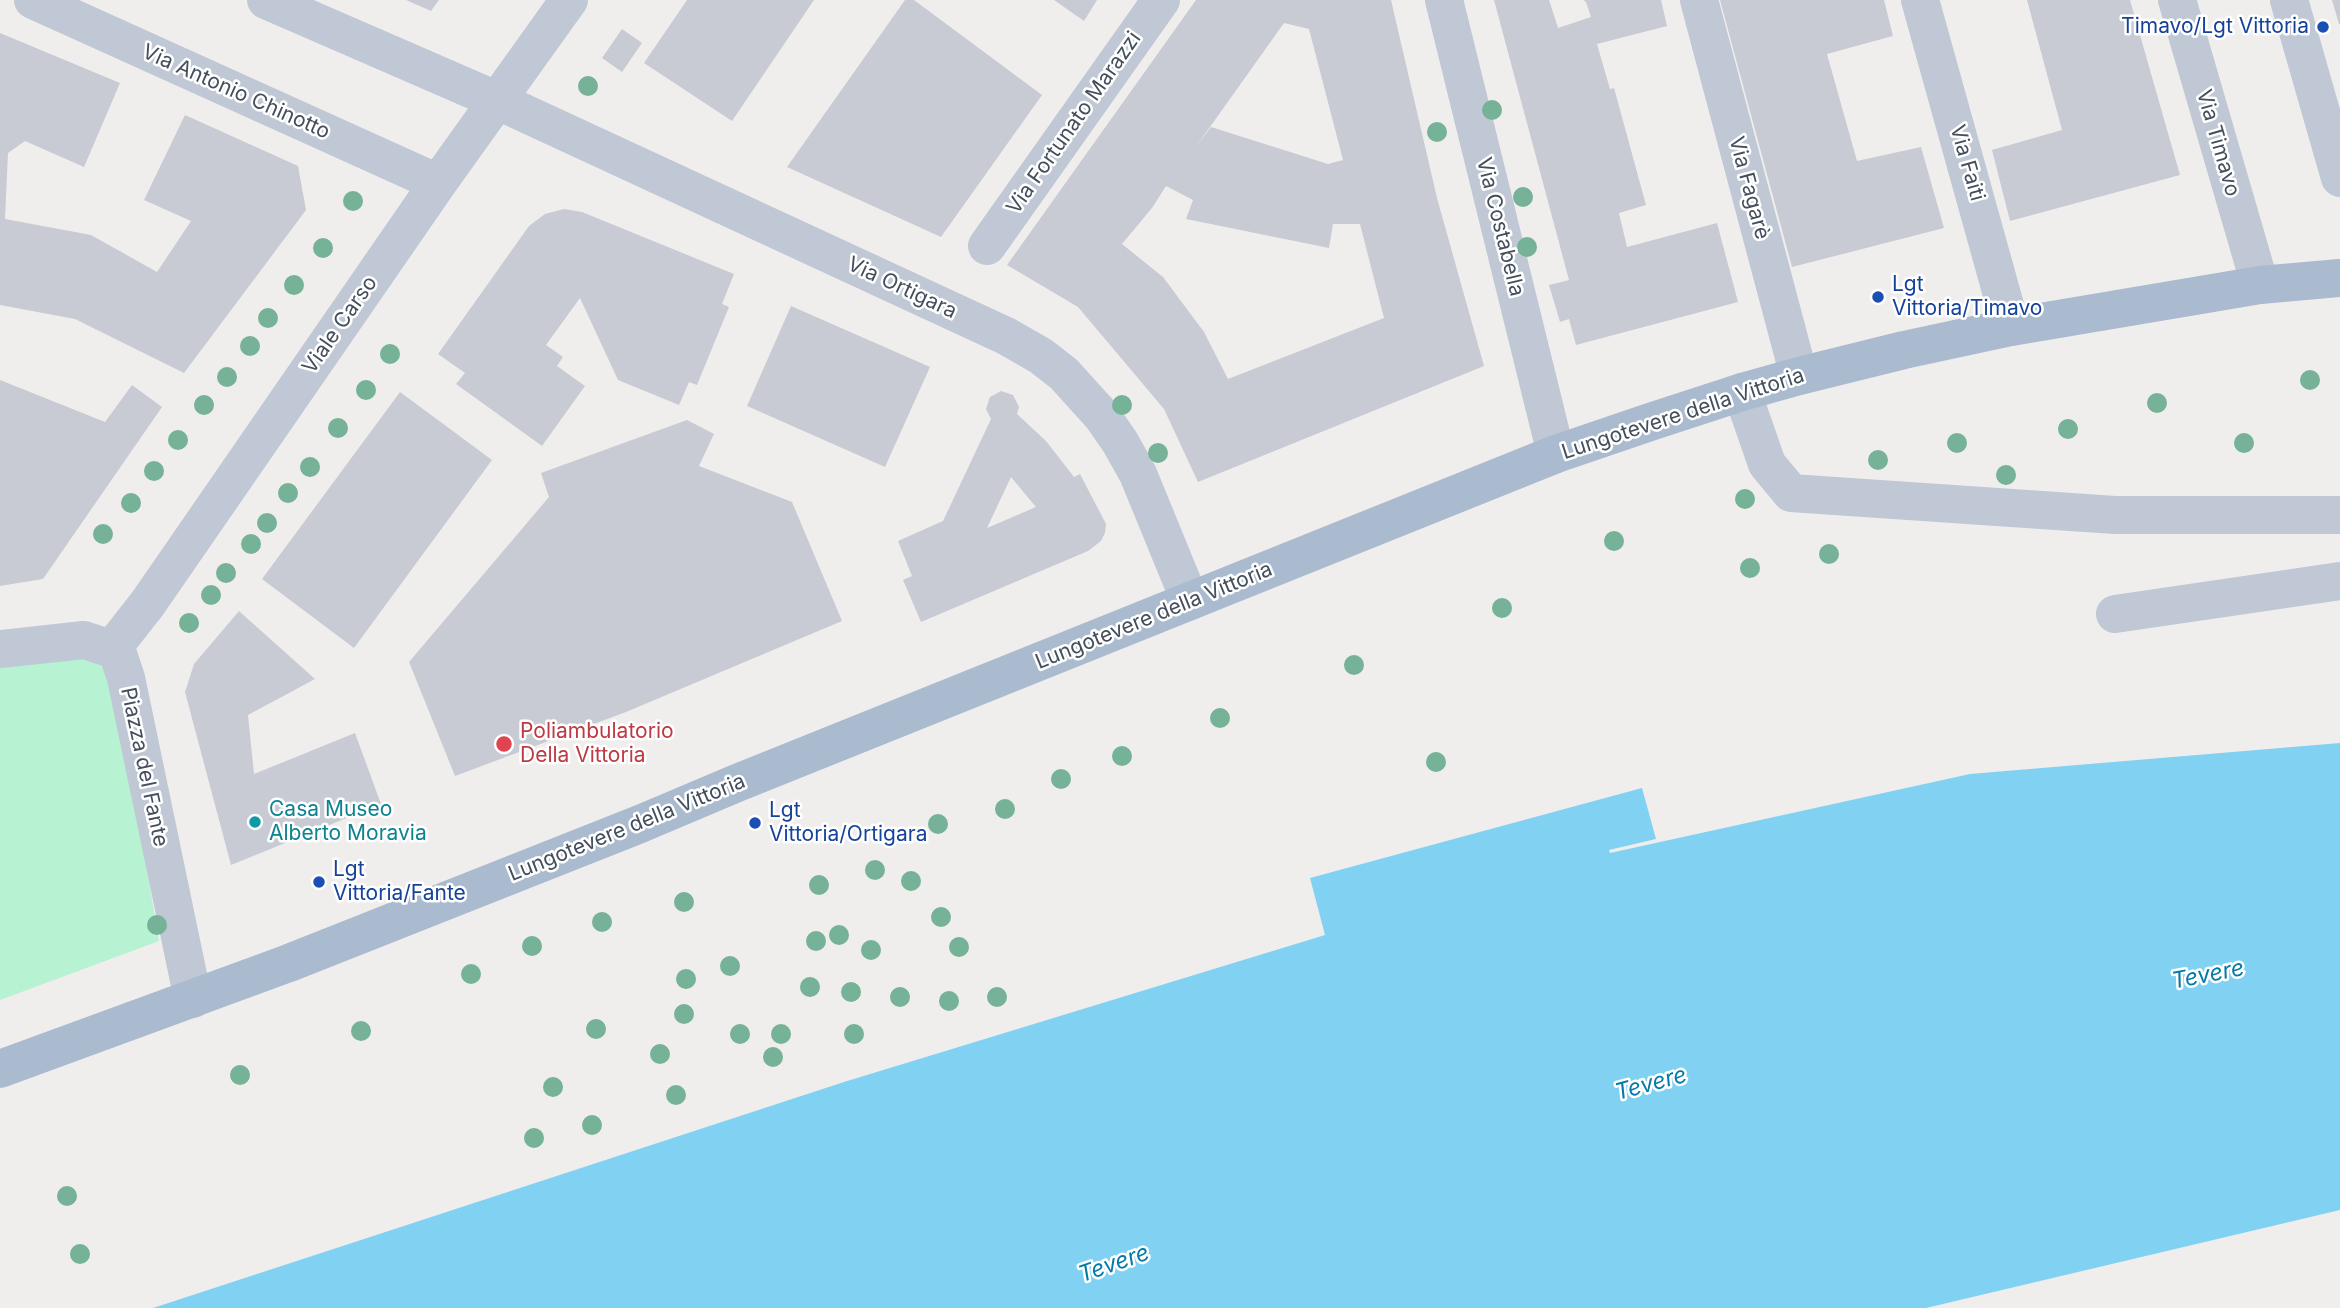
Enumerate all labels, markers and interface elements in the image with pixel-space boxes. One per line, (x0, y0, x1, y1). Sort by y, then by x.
place label: Timavo/Lgt Vittoria (2121, 14, 2309, 40)
marker: Timavo/Lgt Vittoria (2315, 19, 2331, 35)
street label: Via Fortunato Marazzi (1001, 27, 1147, 219)
street label: Via Antonio Chinotto (138, 39, 334, 145)
street label: Via Timavo (2191, 87, 2245, 199)
street label: Via Faiti (1944, 122, 1990, 204)
street label: Via Fagarè (1723, 134, 1775, 242)
street label: Via Costabella (1471, 155, 1529, 299)
street label: Via Ortigara (843, 252, 961, 324)
street label: Viale Carso (297, 271, 383, 379)
place label: Lgt Vittoria/Timavo (1892, 272, 2042, 322)
marker: Lgt Vittoria/Timavo (1870, 289, 1886, 305)
street label: Lungotevere della Vittoria (1559, 363, 1807, 465)
street label: Lungotevere della Vittoria (1032, 557, 1276, 675)
street label: Piazza del Fante (115, 685, 173, 849)
place label: Poliambulatorio Della Vittoria (520, 719, 674, 769)
marker: Poliambulatorio Della Vittoria (494, 734, 514, 754)
street label: Lungotevere della Vittoria (505, 769, 749, 887)
place label: Casa Museo Alberto Moravia (269, 797, 427, 847)
place label: Lgt Vittoria/Ortigara (769, 798, 927, 848)
marker: Casa Museo Alberto Moravia (247, 814, 263, 830)
marker: Lgt Vittoria/Ortigara (747, 815, 763, 831)
place label: Lgt Vittoria/Fante (333, 857, 466, 907)
marker: Lgt Vittoria/Fante (311, 874, 327, 890)
water label: Tevere (2169, 954, 2247, 996)
water label: Tevere (1612, 1061, 1690, 1107)
water label: Tevere (1075, 1239, 1153, 1289)

